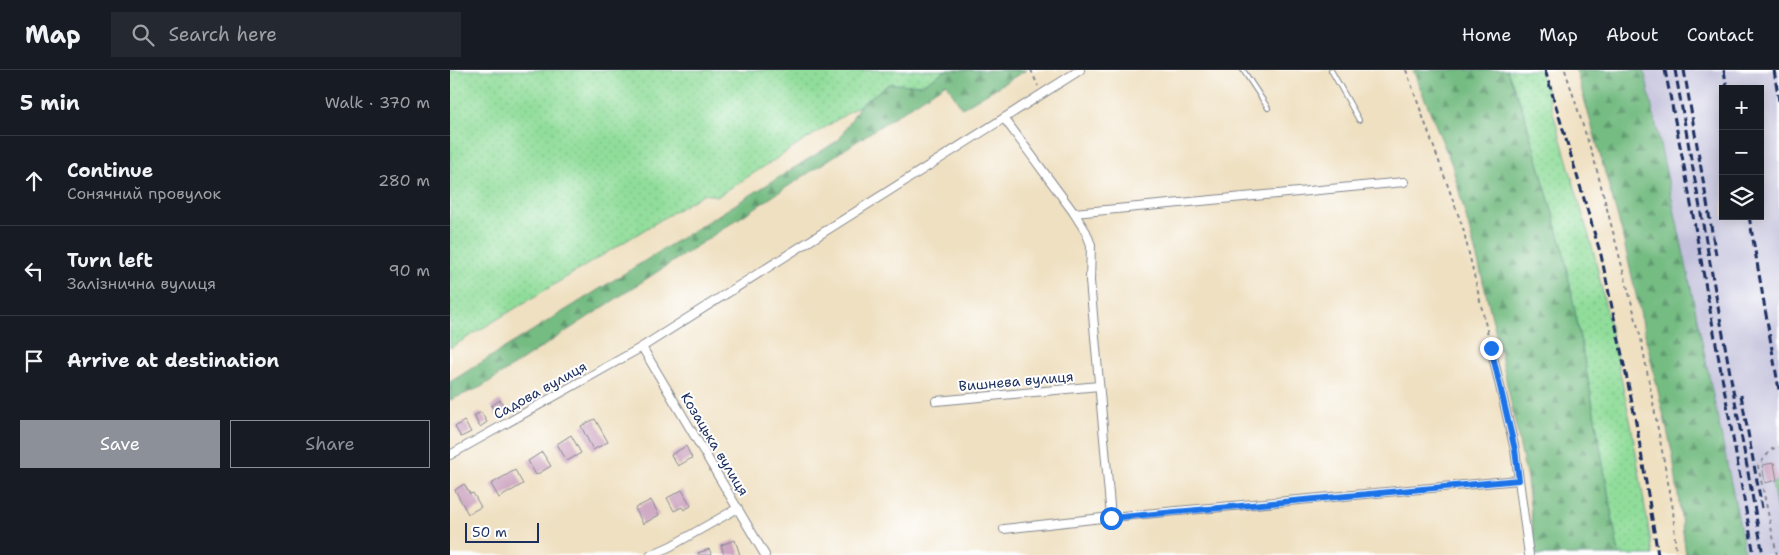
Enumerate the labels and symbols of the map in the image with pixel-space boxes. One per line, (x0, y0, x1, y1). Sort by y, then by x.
route end (1480, 337, 1503, 360)
street label: Садова вулиця (490, 357, 590, 423)
street label: Вишнева вулиця (958, 367, 1074, 395)
street label: Козацька вулиця (677, 389, 753, 499)
route start (1100, 507, 1123, 530)
scale bar (465, 520, 539, 543)

